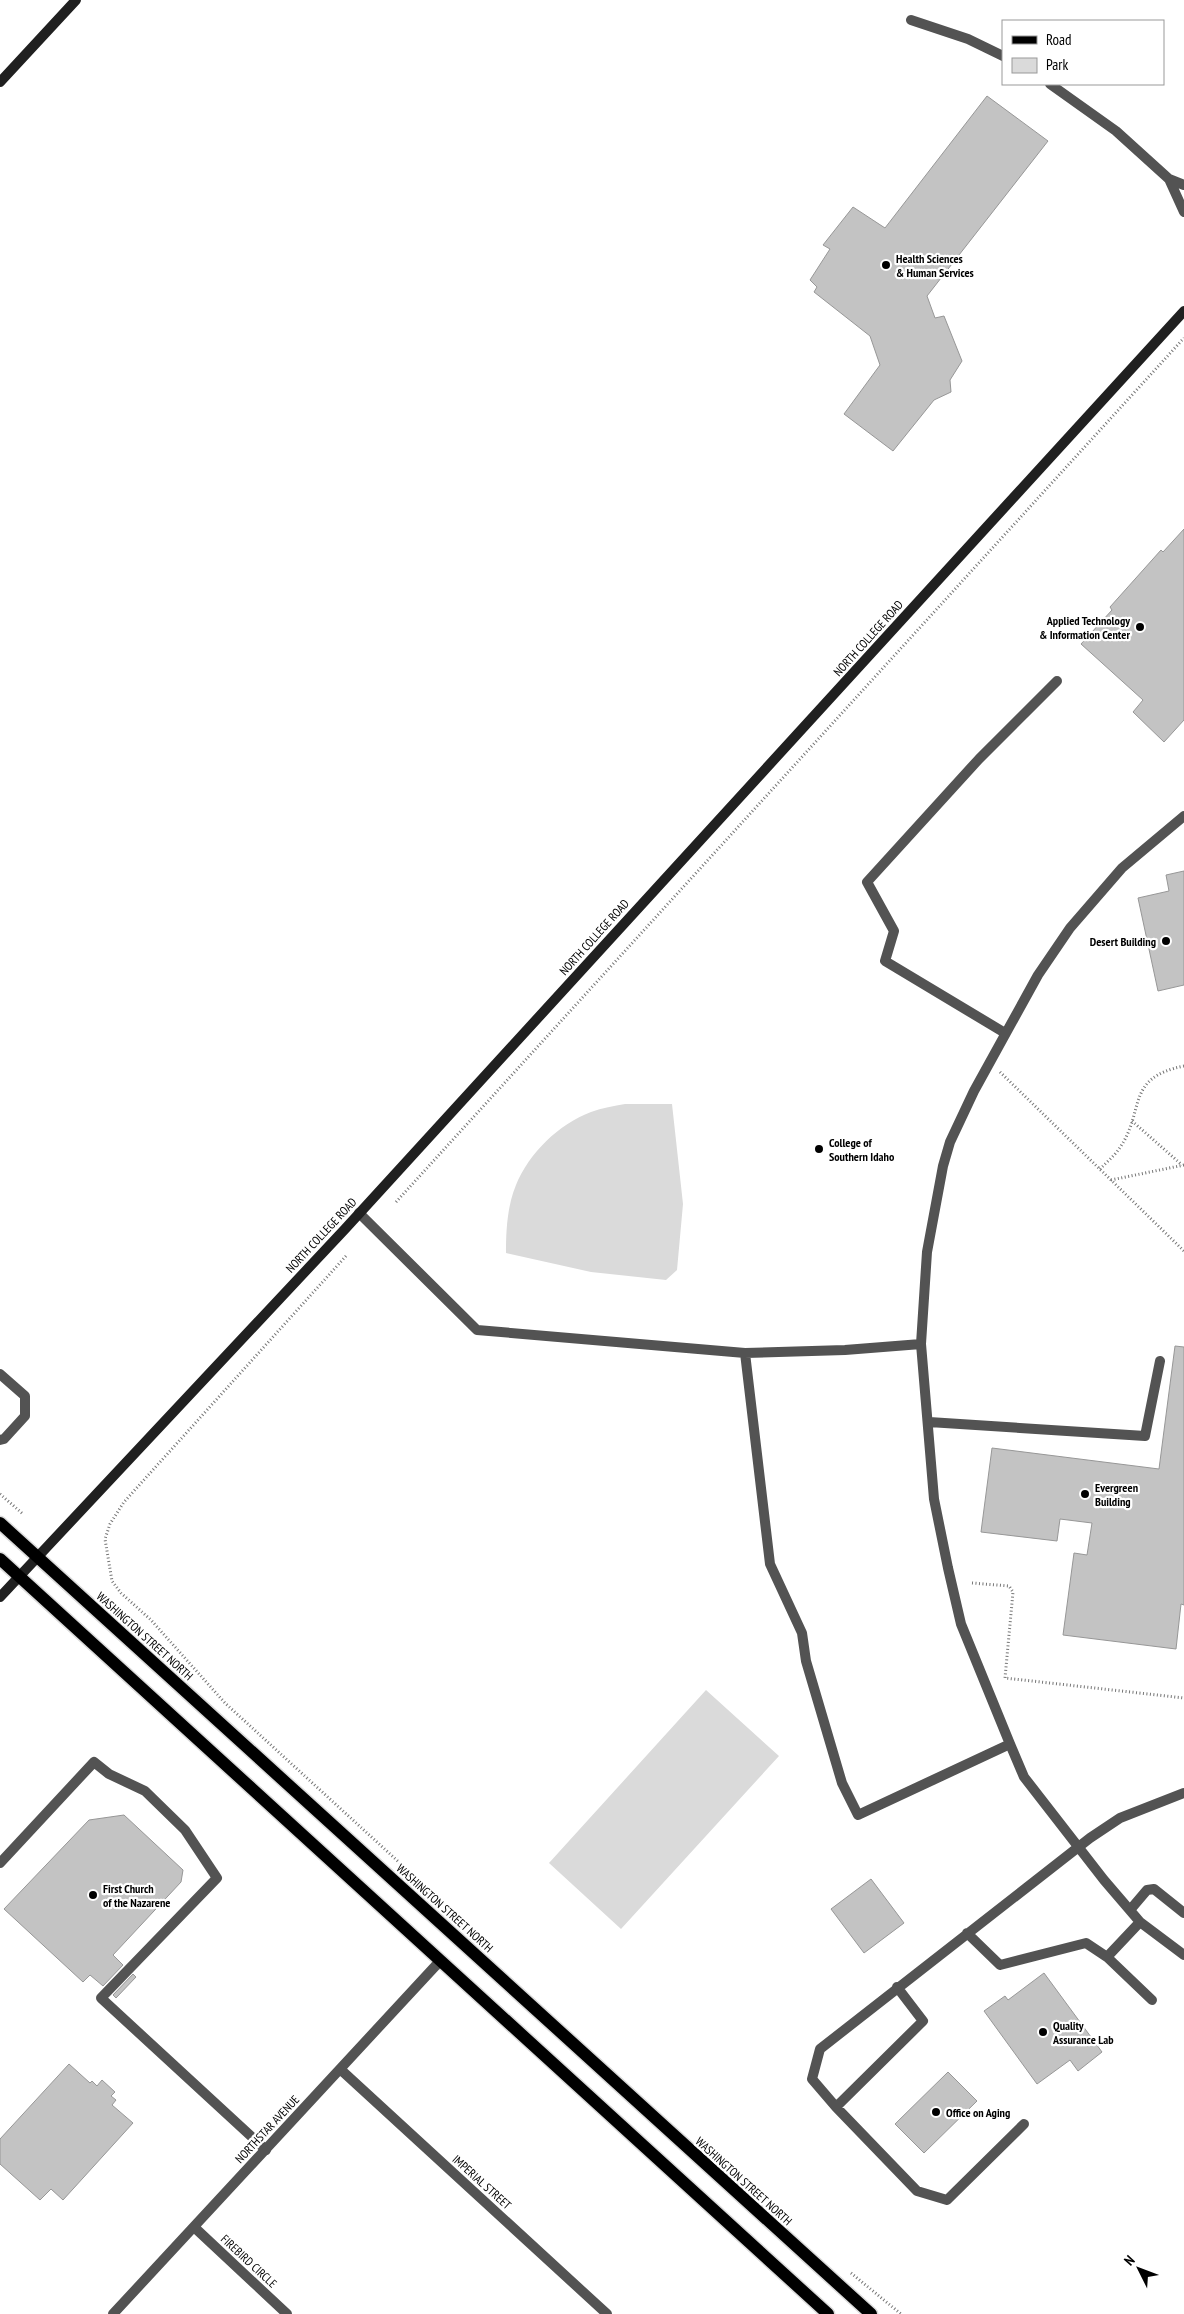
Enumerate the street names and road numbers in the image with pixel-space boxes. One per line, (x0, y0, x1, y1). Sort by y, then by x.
street label: NORTH COLLEGE ROAD (830, 597, 906, 679)
street label: NORTH COLLEGE ROAD (556, 896, 632, 978)
street label: NORTH COLLEGE ROAD (282, 1194, 360, 1276)
street label: WASHINGTON STREET NORTH (94, 1589, 196, 1683)
street label: WASHINGTON STREET NORTH (394, 1861, 496, 1955)
street label: NORTHSTAR AVENUE (232, 2092, 302, 2166)
street label: WASHINGTON STREET NORTH (693, 2134, 795, 2228)
street label: IMPERIAL STREET (449, 2152, 515, 2213)
street label: FIREBIRD CIRCLE (218, 2231, 280, 2291)

